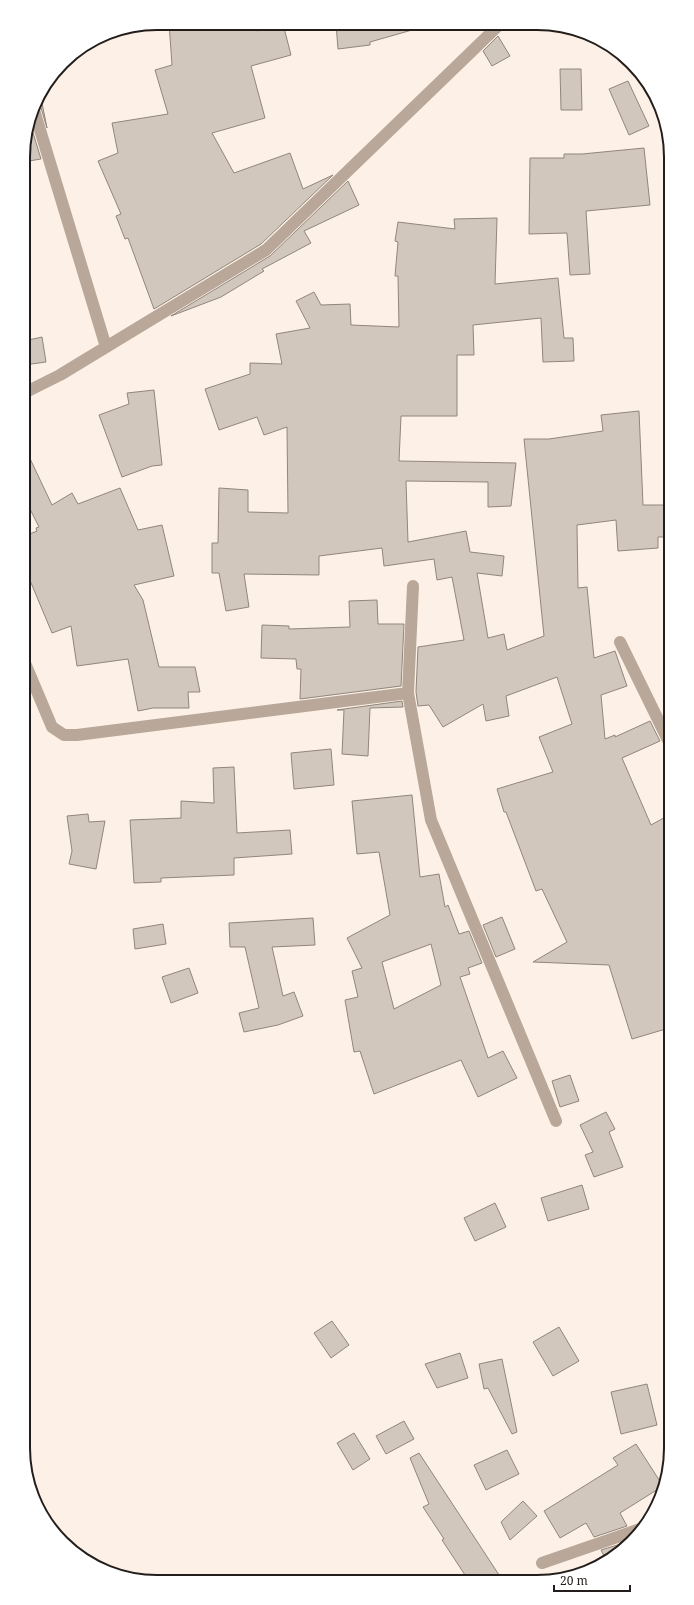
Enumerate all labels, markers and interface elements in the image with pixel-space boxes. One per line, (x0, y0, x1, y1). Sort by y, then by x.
scale bar (554, 1567, 630, 1593)
text: 20 m (560, 1572, 588, 1589)

